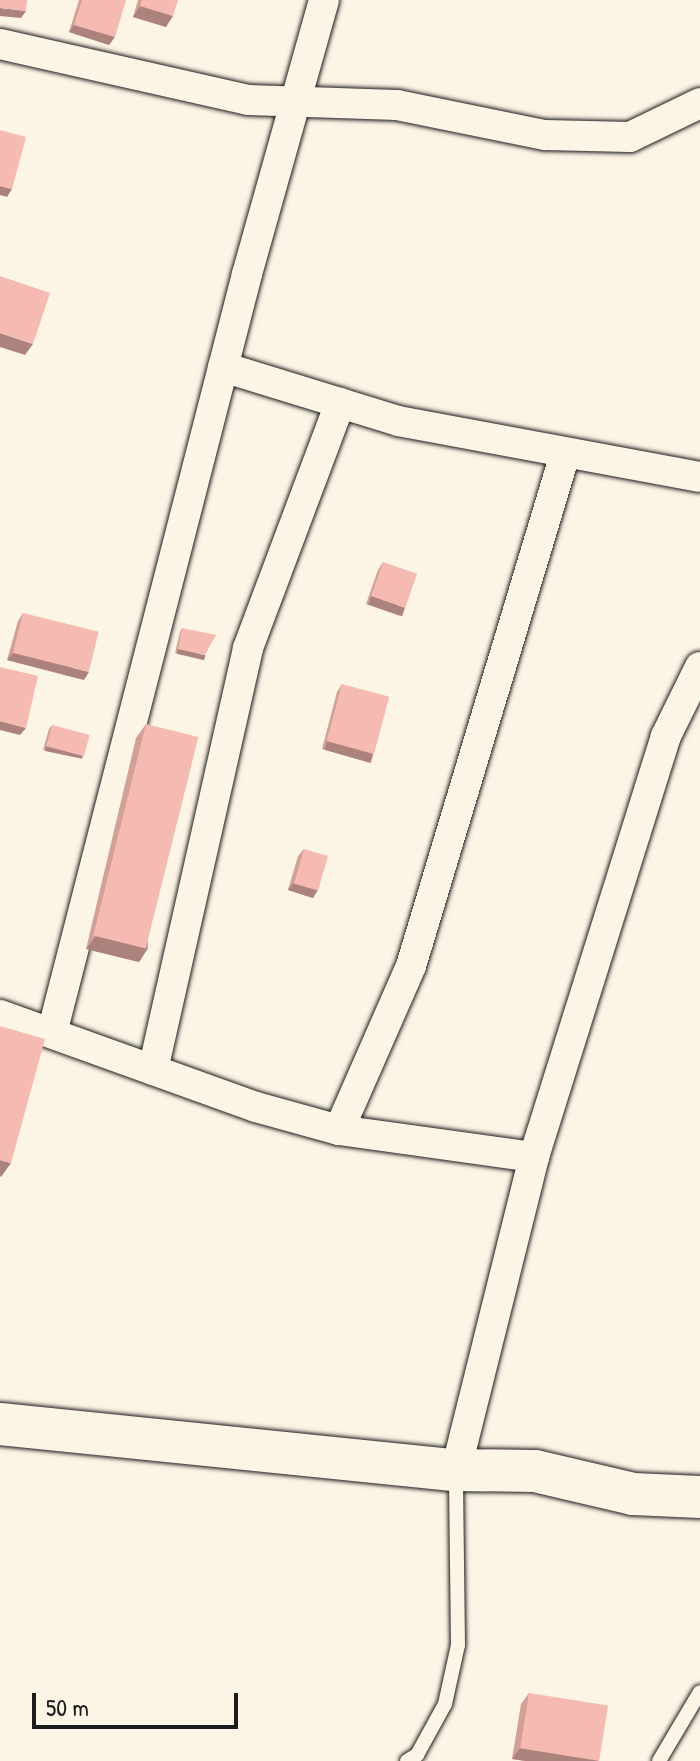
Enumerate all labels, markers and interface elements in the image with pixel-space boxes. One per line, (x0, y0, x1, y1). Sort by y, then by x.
scale bar (36, 1677, 242, 1727)
text: 50 m (46, 1691, 89, 1723)

